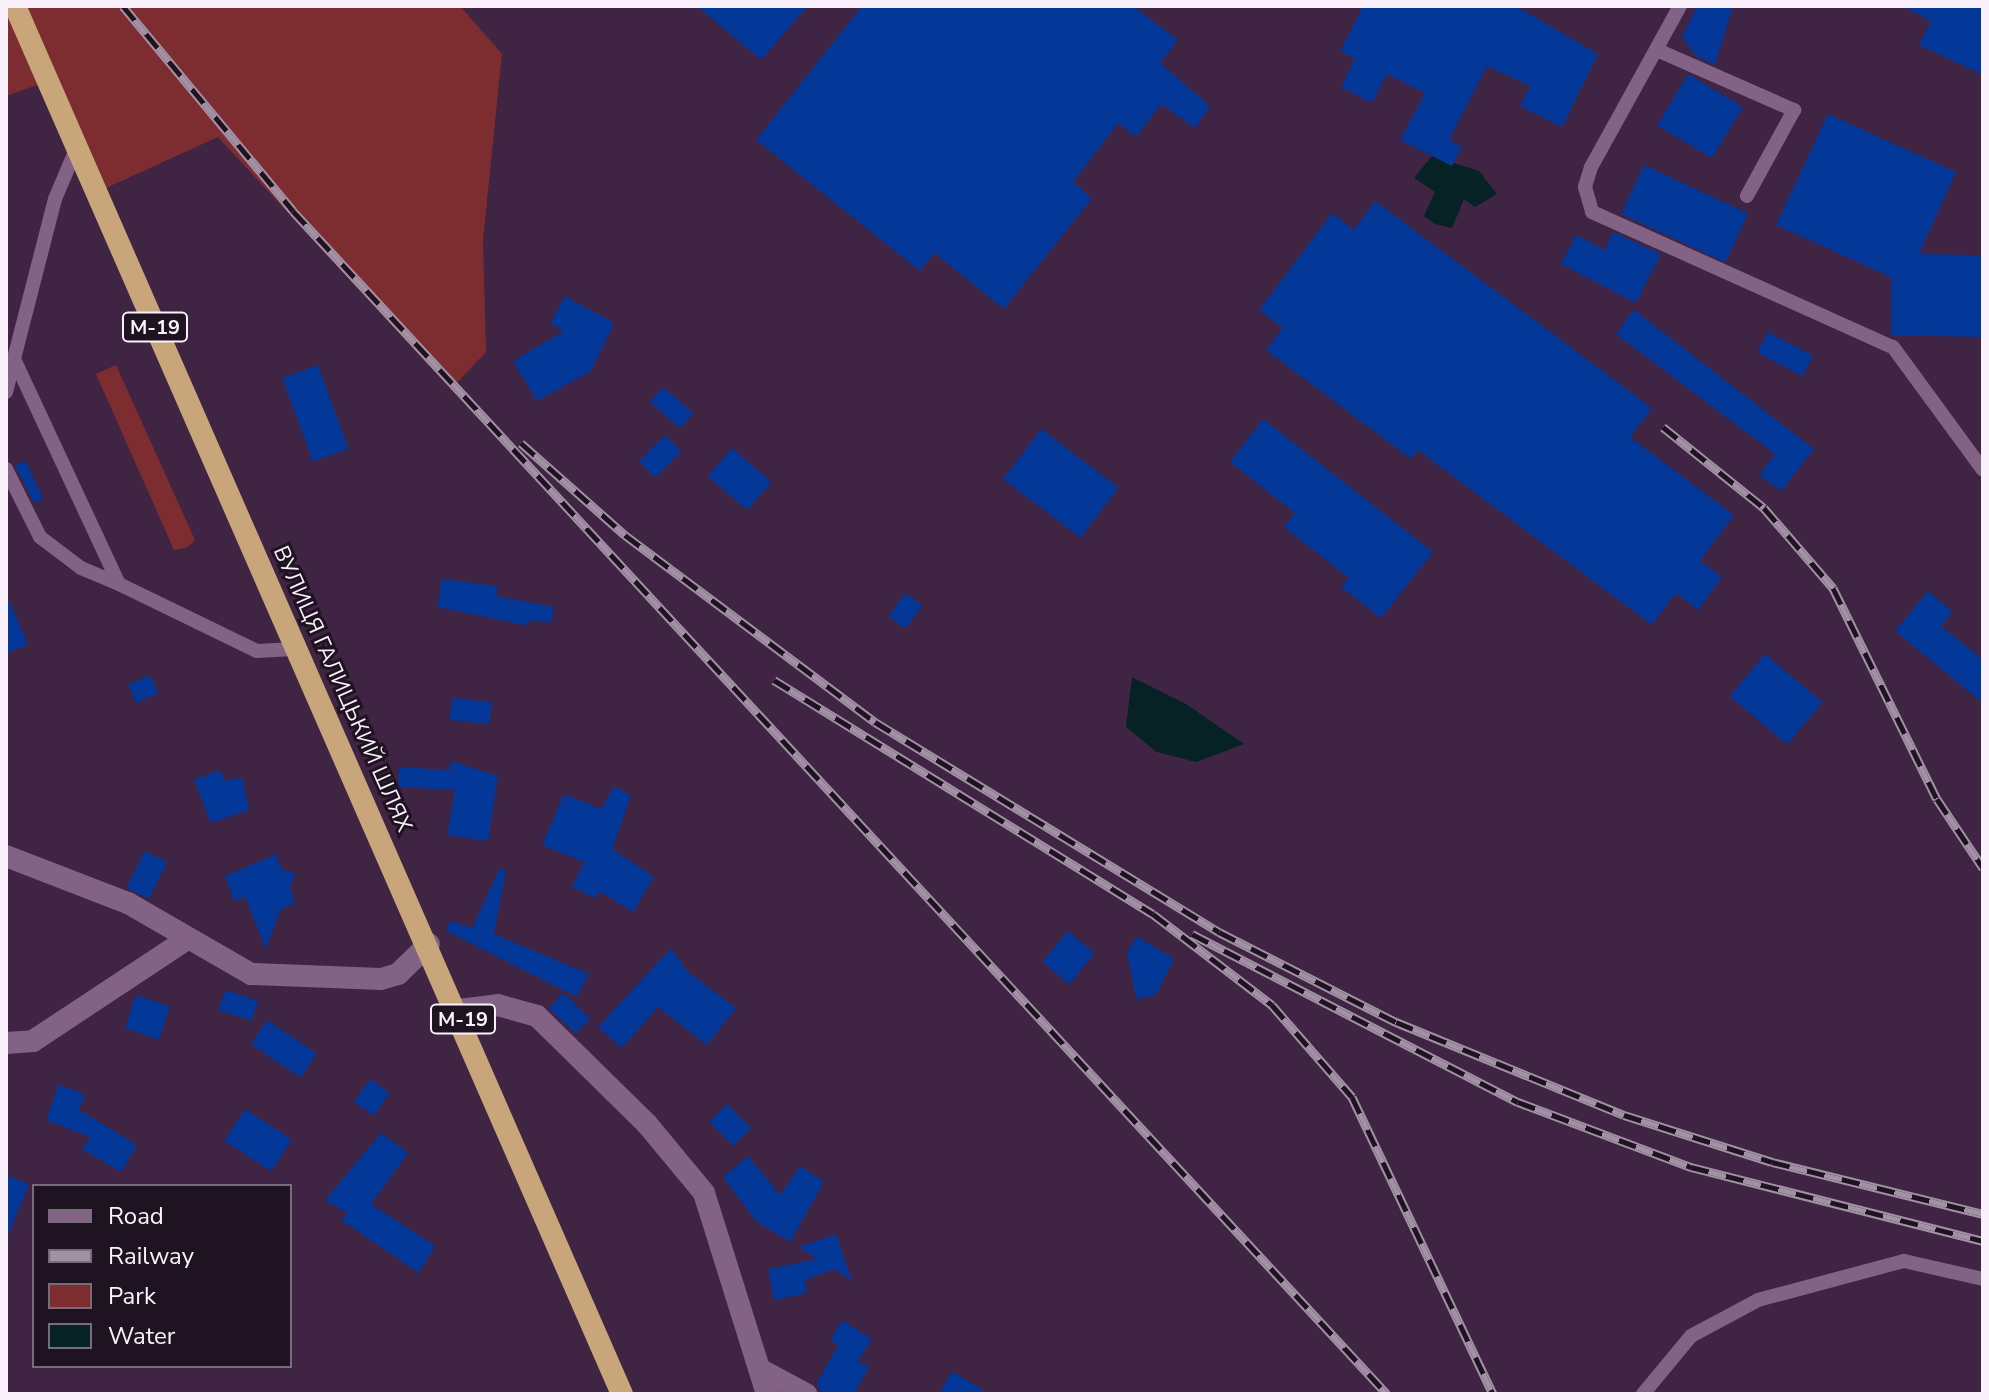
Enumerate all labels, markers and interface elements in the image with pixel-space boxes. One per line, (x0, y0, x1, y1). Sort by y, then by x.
road number: М-19 (121, 311, 189, 343)
street label: ВУЛИЦЯ ГАЛИЦЬКИЙ ШЛЯХ (267, 542, 417, 836)
road number: М-19 (429, 1003, 497, 1035)
legend (32, 1184, 292, 1368)
text: Road (108, 1200, 164, 1232)
text: Railway (108, 1240, 194, 1272)
text: Park (108, 1280, 156, 1312)
text: Water (108, 1320, 175, 1352)

